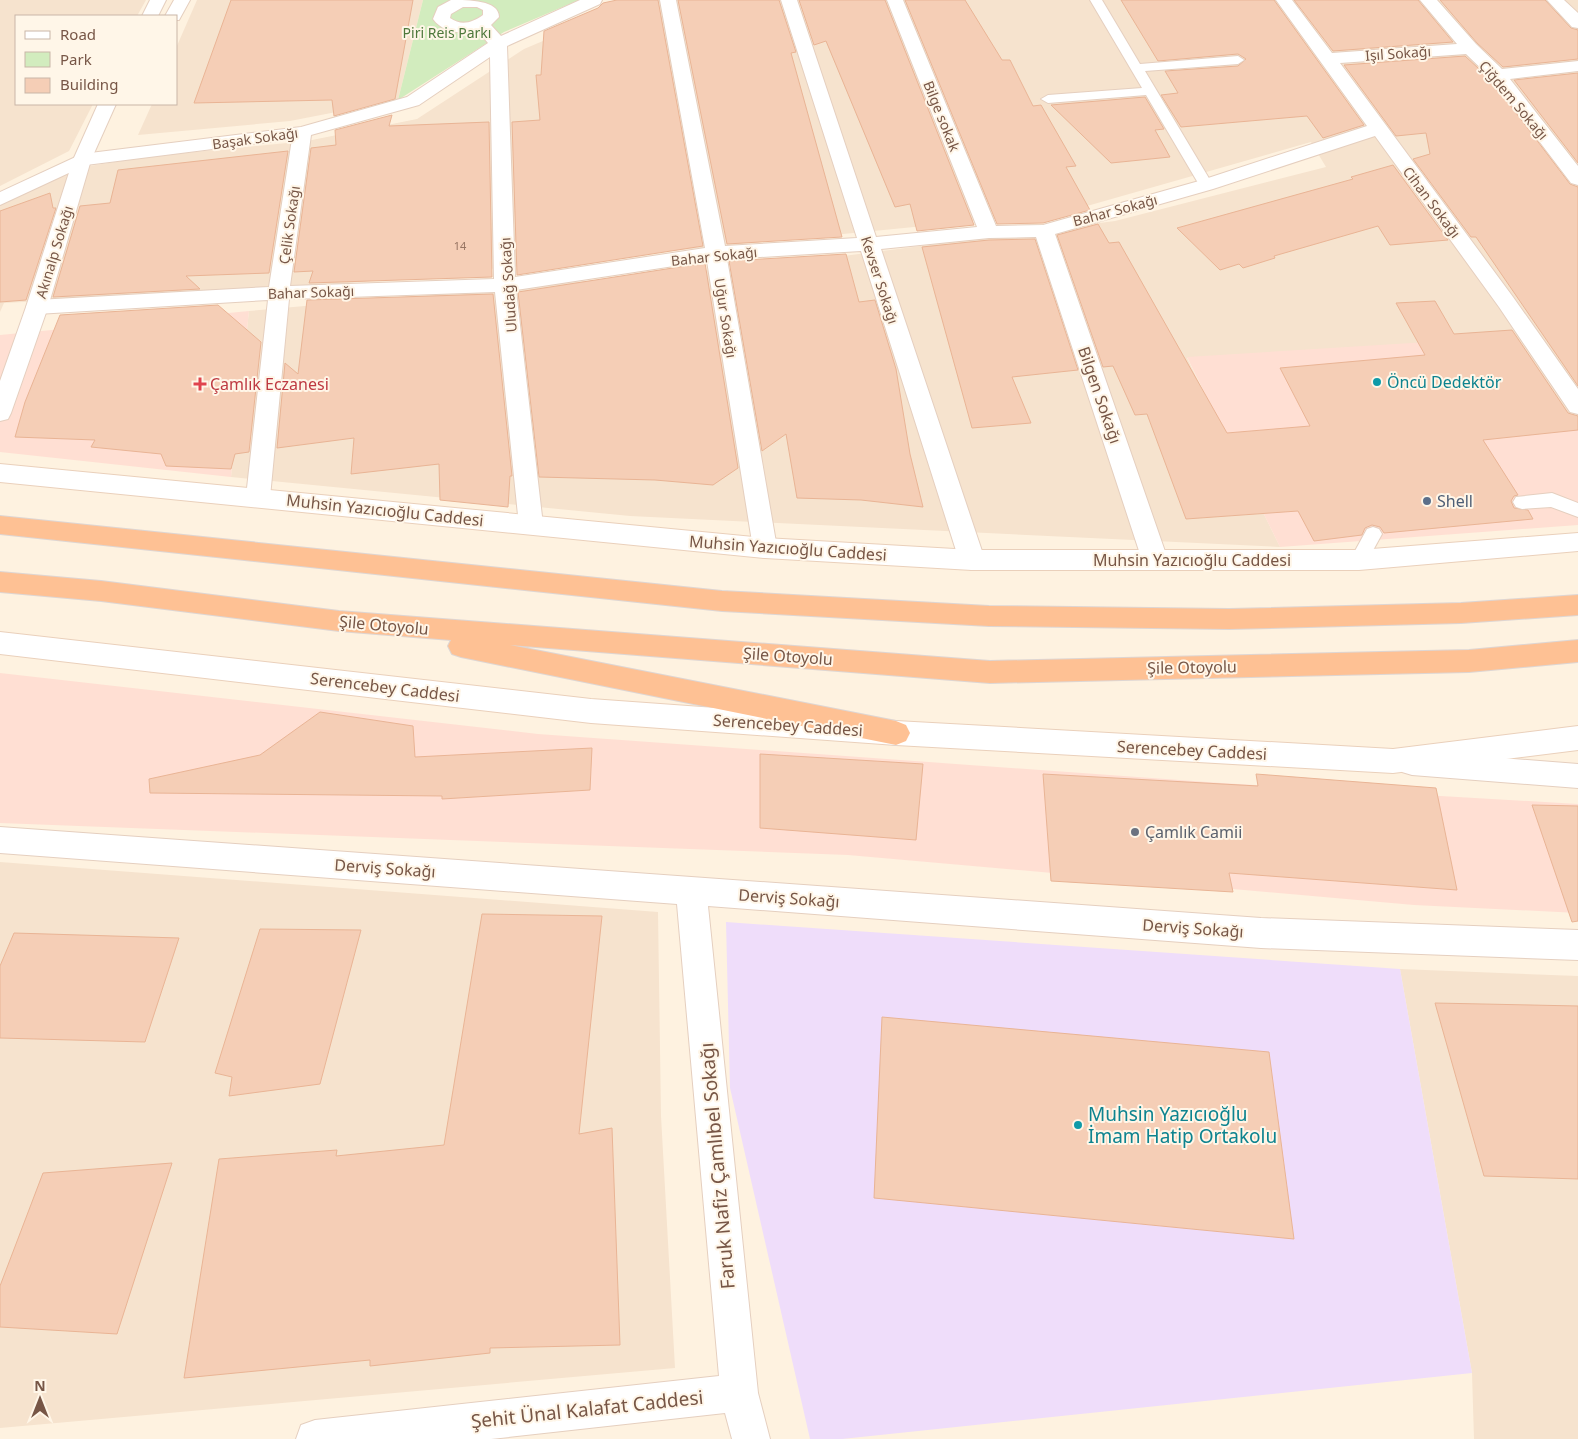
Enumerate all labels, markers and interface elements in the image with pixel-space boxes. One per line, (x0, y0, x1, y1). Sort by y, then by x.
legend (15, 15, 178, 105)
park label: Piri Reis Parkı (403, 23, 491, 42)
text: Road (60, 24, 96, 44)
street label: Işıl Sokağı (1364, 41, 1432, 65)
text: Park (60, 49, 92, 69)
street label: Çiğdem Sokağı (1475, 56, 1553, 144)
text: Building (60, 74, 118, 94)
street label: Bilge sokak (919, 78, 965, 155)
street label: Başak Sokağı (211, 123, 299, 153)
street label: Cihan Sokağı (1399, 162, 1465, 242)
street label: Çelik Sokağı (274, 185, 304, 265)
street label: Bahar Sokağı (1071, 190, 1159, 230)
street label: Akınalp Sokağı (31, 203, 77, 301)
street label: Kevser Sokağı (857, 234, 903, 326)
street label: Uludağ Sokağı (495, 237, 521, 333)
house number: 14 (454, 238, 467, 253)
street label: Bahar Sokağı (670, 242, 758, 270)
street label: Uğur Sokağı (710, 277, 742, 359)
street label: Bahar Sokağı (267, 281, 355, 303)
street label: Bilgen Sokağı (1073, 343, 1127, 447)
place label: Öncü Dedektör (1387, 371, 1502, 393)
place label: Çamlık Eczanesi (210, 373, 329, 395)
marker: Öncü Dedektör (1371, 376, 1383, 388)
marker: Çamlık Eczanesi (194, 378, 206, 390)
street label: Muhsin Yazıcıoğlu Caddesi (285, 489, 485, 531)
place label: Shell (1437, 490, 1473, 512)
marker: Shell (1421, 495, 1433, 507)
street label: Muhsin Yazıcıoğlu Caddesi (688, 530, 888, 566)
street label: Muhsin Yazıcıoğlu Caddesi (1093, 549, 1291, 571)
street label: Şile Otoyolu (338, 610, 430, 640)
street label: Şile Otoyolu (742, 642, 834, 670)
street label: Şile Otoyolu (1147, 655, 1237, 679)
street label: Serencebey Caddesi (309, 667, 461, 707)
street label: Serencebey Caddesi (712, 709, 864, 741)
street label: Serencebey Caddesi (1116, 735, 1268, 765)
place label: Çamlık Camii (1145, 821, 1242, 843)
marker: Çamlık Camii (1129, 826, 1141, 838)
street label: Derviş Sokağı (334, 853, 436, 883)
street label: Derviş Sokağı (738, 883, 840, 913)
street label: Derviş Sokağı (1142, 913, 1244, 943)
street label: Faruk Nafiz Çamlıbel Sokağı (693, 1042, 741, 1290)
place label: Muhsin Yazıcıoğlu İmam Hatip Ortakolu (1088, 1101, 1277, 1149)
marker: Muhsin Yazıcıoğlu İmam Hatip Ortakolu (1072, 1119, 1084, 1131)
north arrow (15, 1374, 65, 1424)
text: N (34, 1376, 46, 1395)
street label: Şehit Ünal Kalafat Caddesi (470, 1384, 704, 1434)

